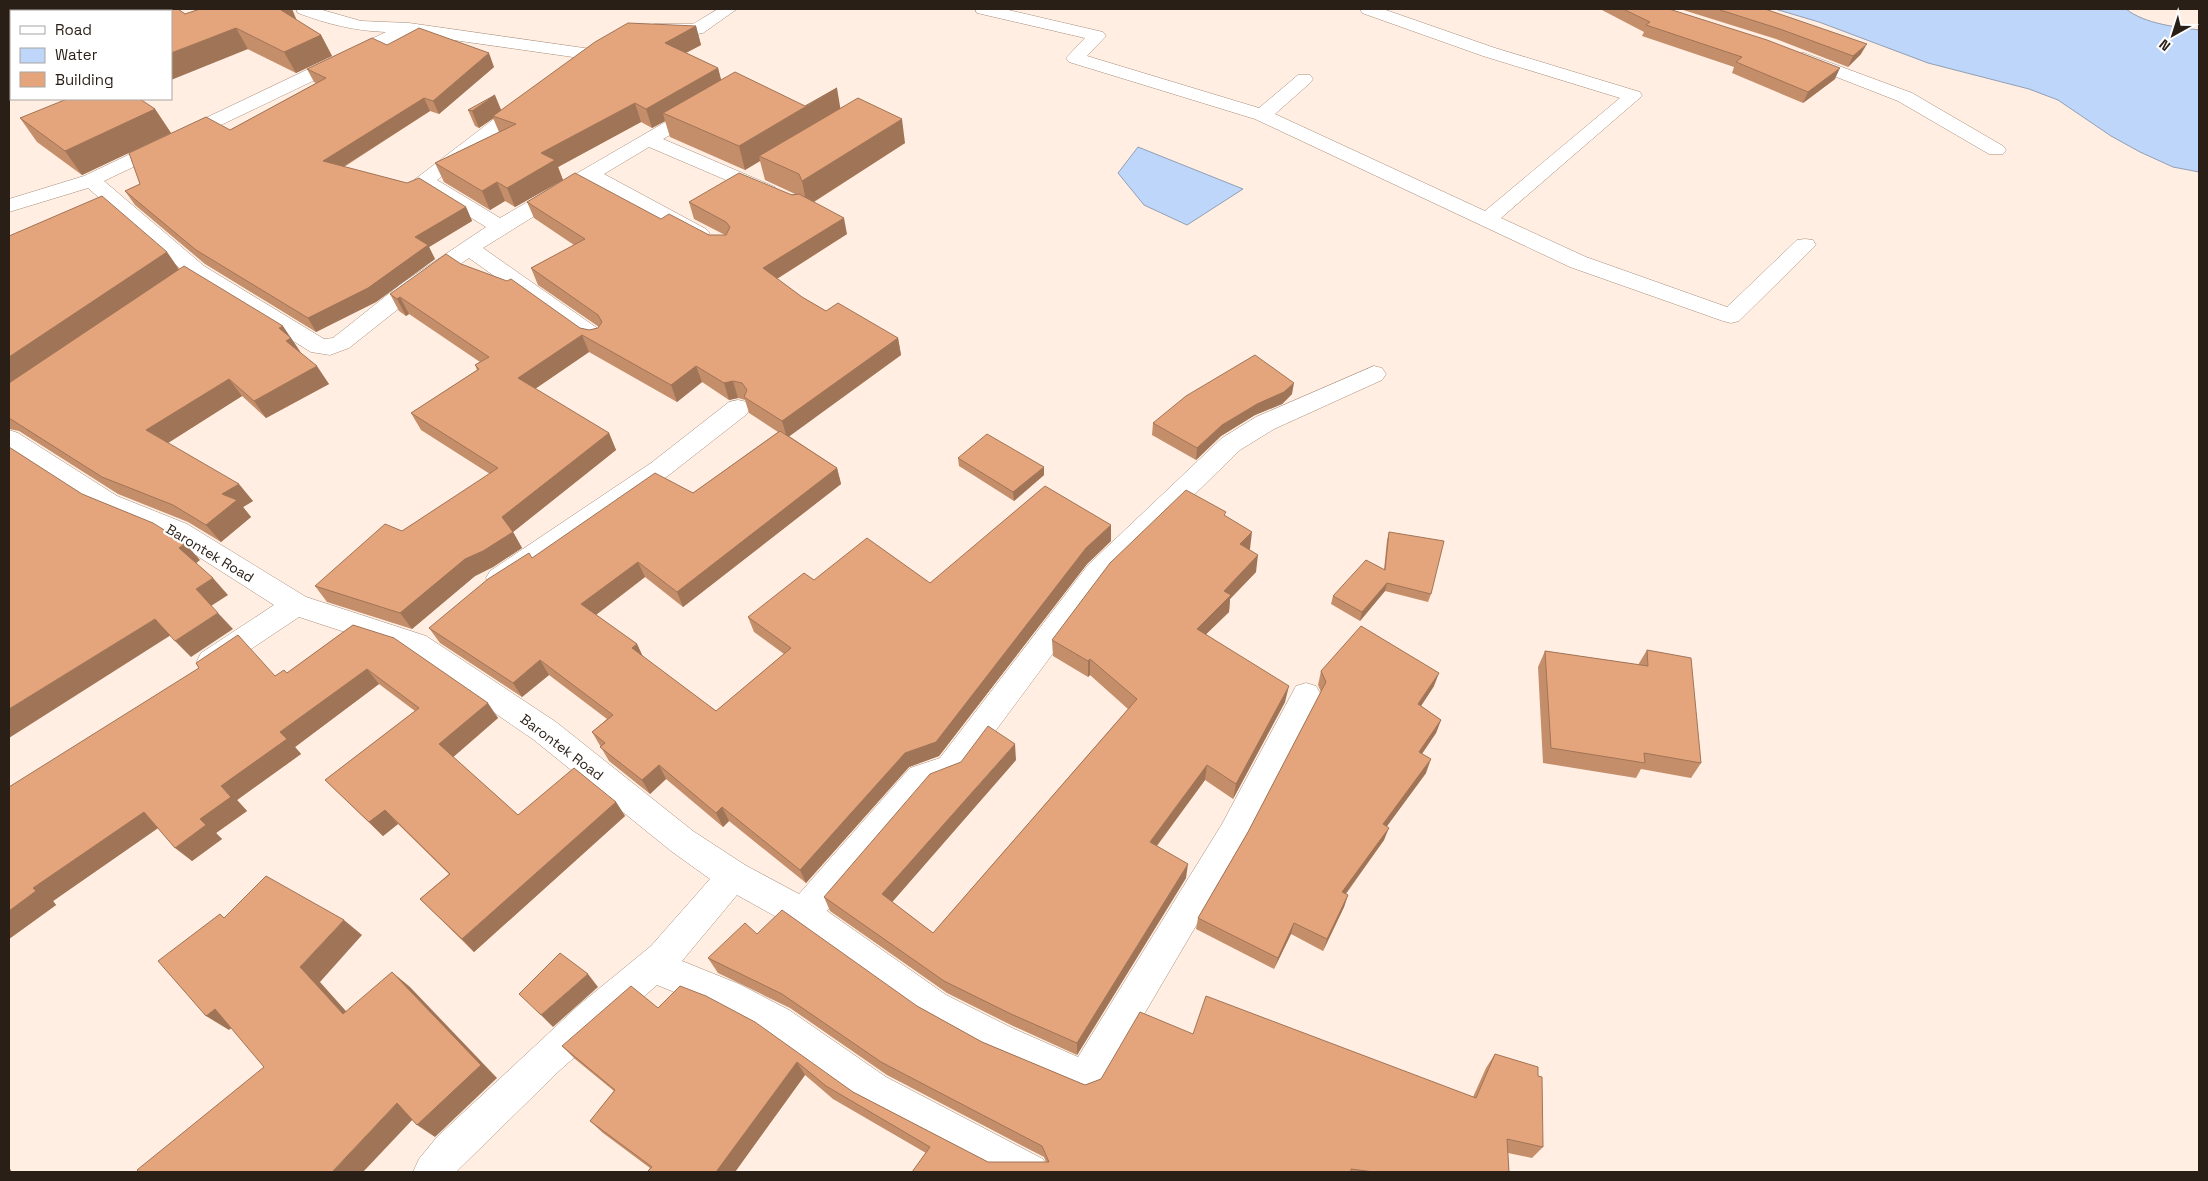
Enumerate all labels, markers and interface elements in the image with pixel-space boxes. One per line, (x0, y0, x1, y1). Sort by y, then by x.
legend (10, 10, 172, 100)
north arrow (2148, 10, 2198, 60)
text: Road (55, 20, 92, 39)
text: N (2156, 35, 2174, 55)
text: Water (55, 45, 98, 64)
text: Building (55, 70, 114, 89)
street label: Barontek Road (163, 520, 257, 586)
street label: Barontek Road (517, 710, 607, 784)

